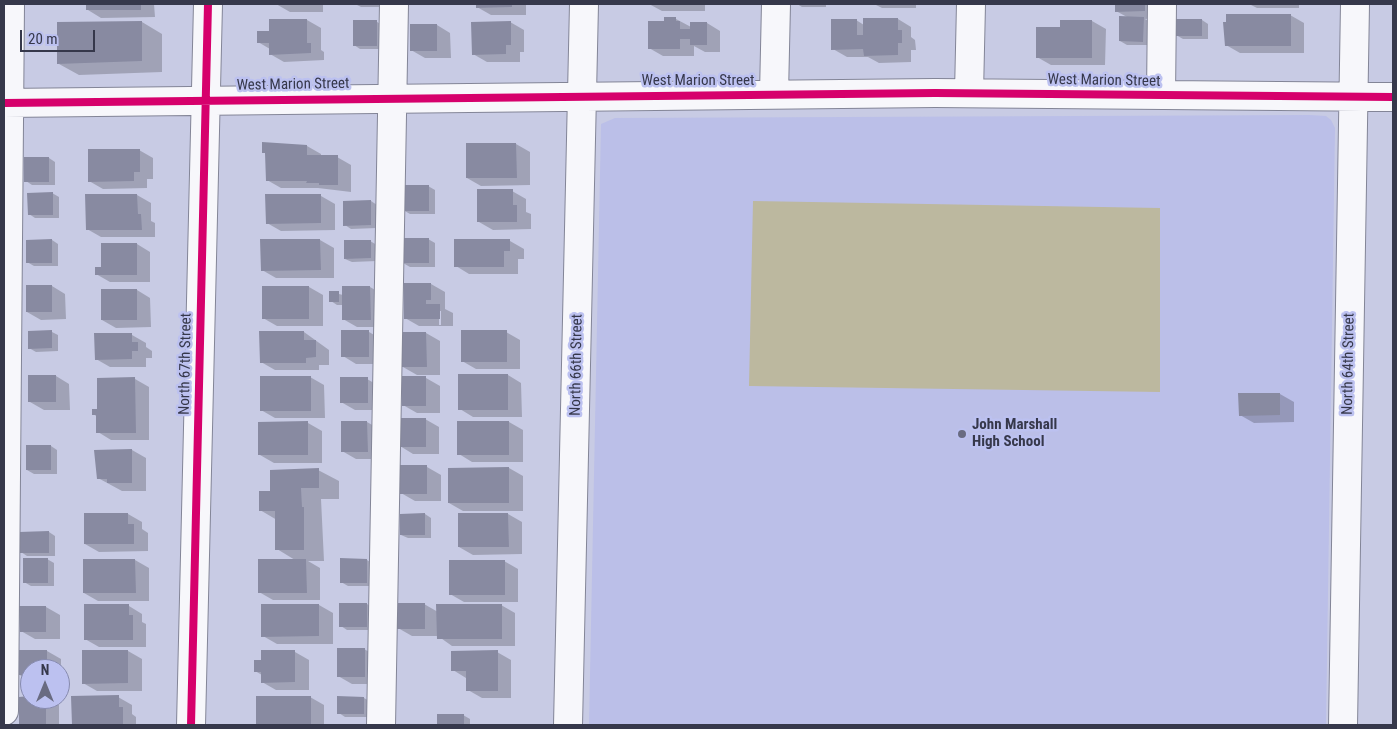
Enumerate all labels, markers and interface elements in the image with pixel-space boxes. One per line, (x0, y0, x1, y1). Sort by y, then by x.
scale bar (22, 20, 98, 52)
text: 20 m (28, 30, 58, 48)
street label: West Marion Street (1047, 71, 1161, 91)
street label: West Marion Street (642, 72, 754, 90)
street label: West Marion Street (236, 75, 350, 95)
street label: North 67th Street (176, 313, 196, 415)
street label: North 64th Street (1339, 313, 1359, 415)
street label: North 66th Street (567, 314, 587, 416)
place label: John Marshall High School (972, 416, 1057, 451)
marker: John Marshall High School (956, 428, 968, 440)
north arrow (20, 659, 70, 709)
text: N (41, 662, 49, 678)

